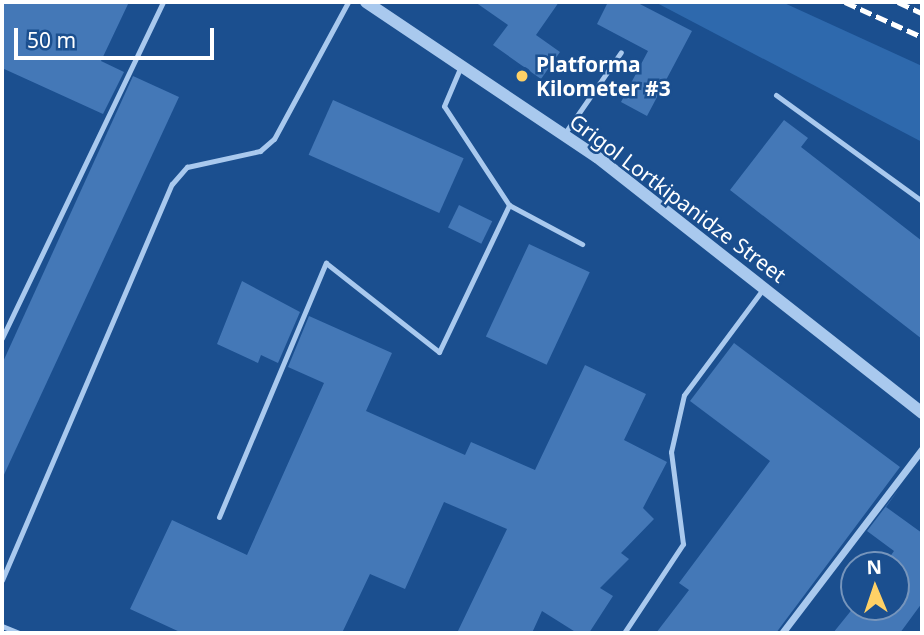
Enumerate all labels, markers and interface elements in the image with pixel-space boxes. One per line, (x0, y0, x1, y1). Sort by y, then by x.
scale bar (18, 14, 217, 58)
text: 50 m (27, 26, 76, 54)
place label: Platforma Kilometer #3 (536, 51, 671, 101)
marker: Platforma Kilometer #3 (514, 68, 530, 84)
street label: Grigol Lortkipanidze Street (565, 108, 791, 288)
north arrow (840, 551, 910, 621)
text: N (866, 554, 883, 580)

